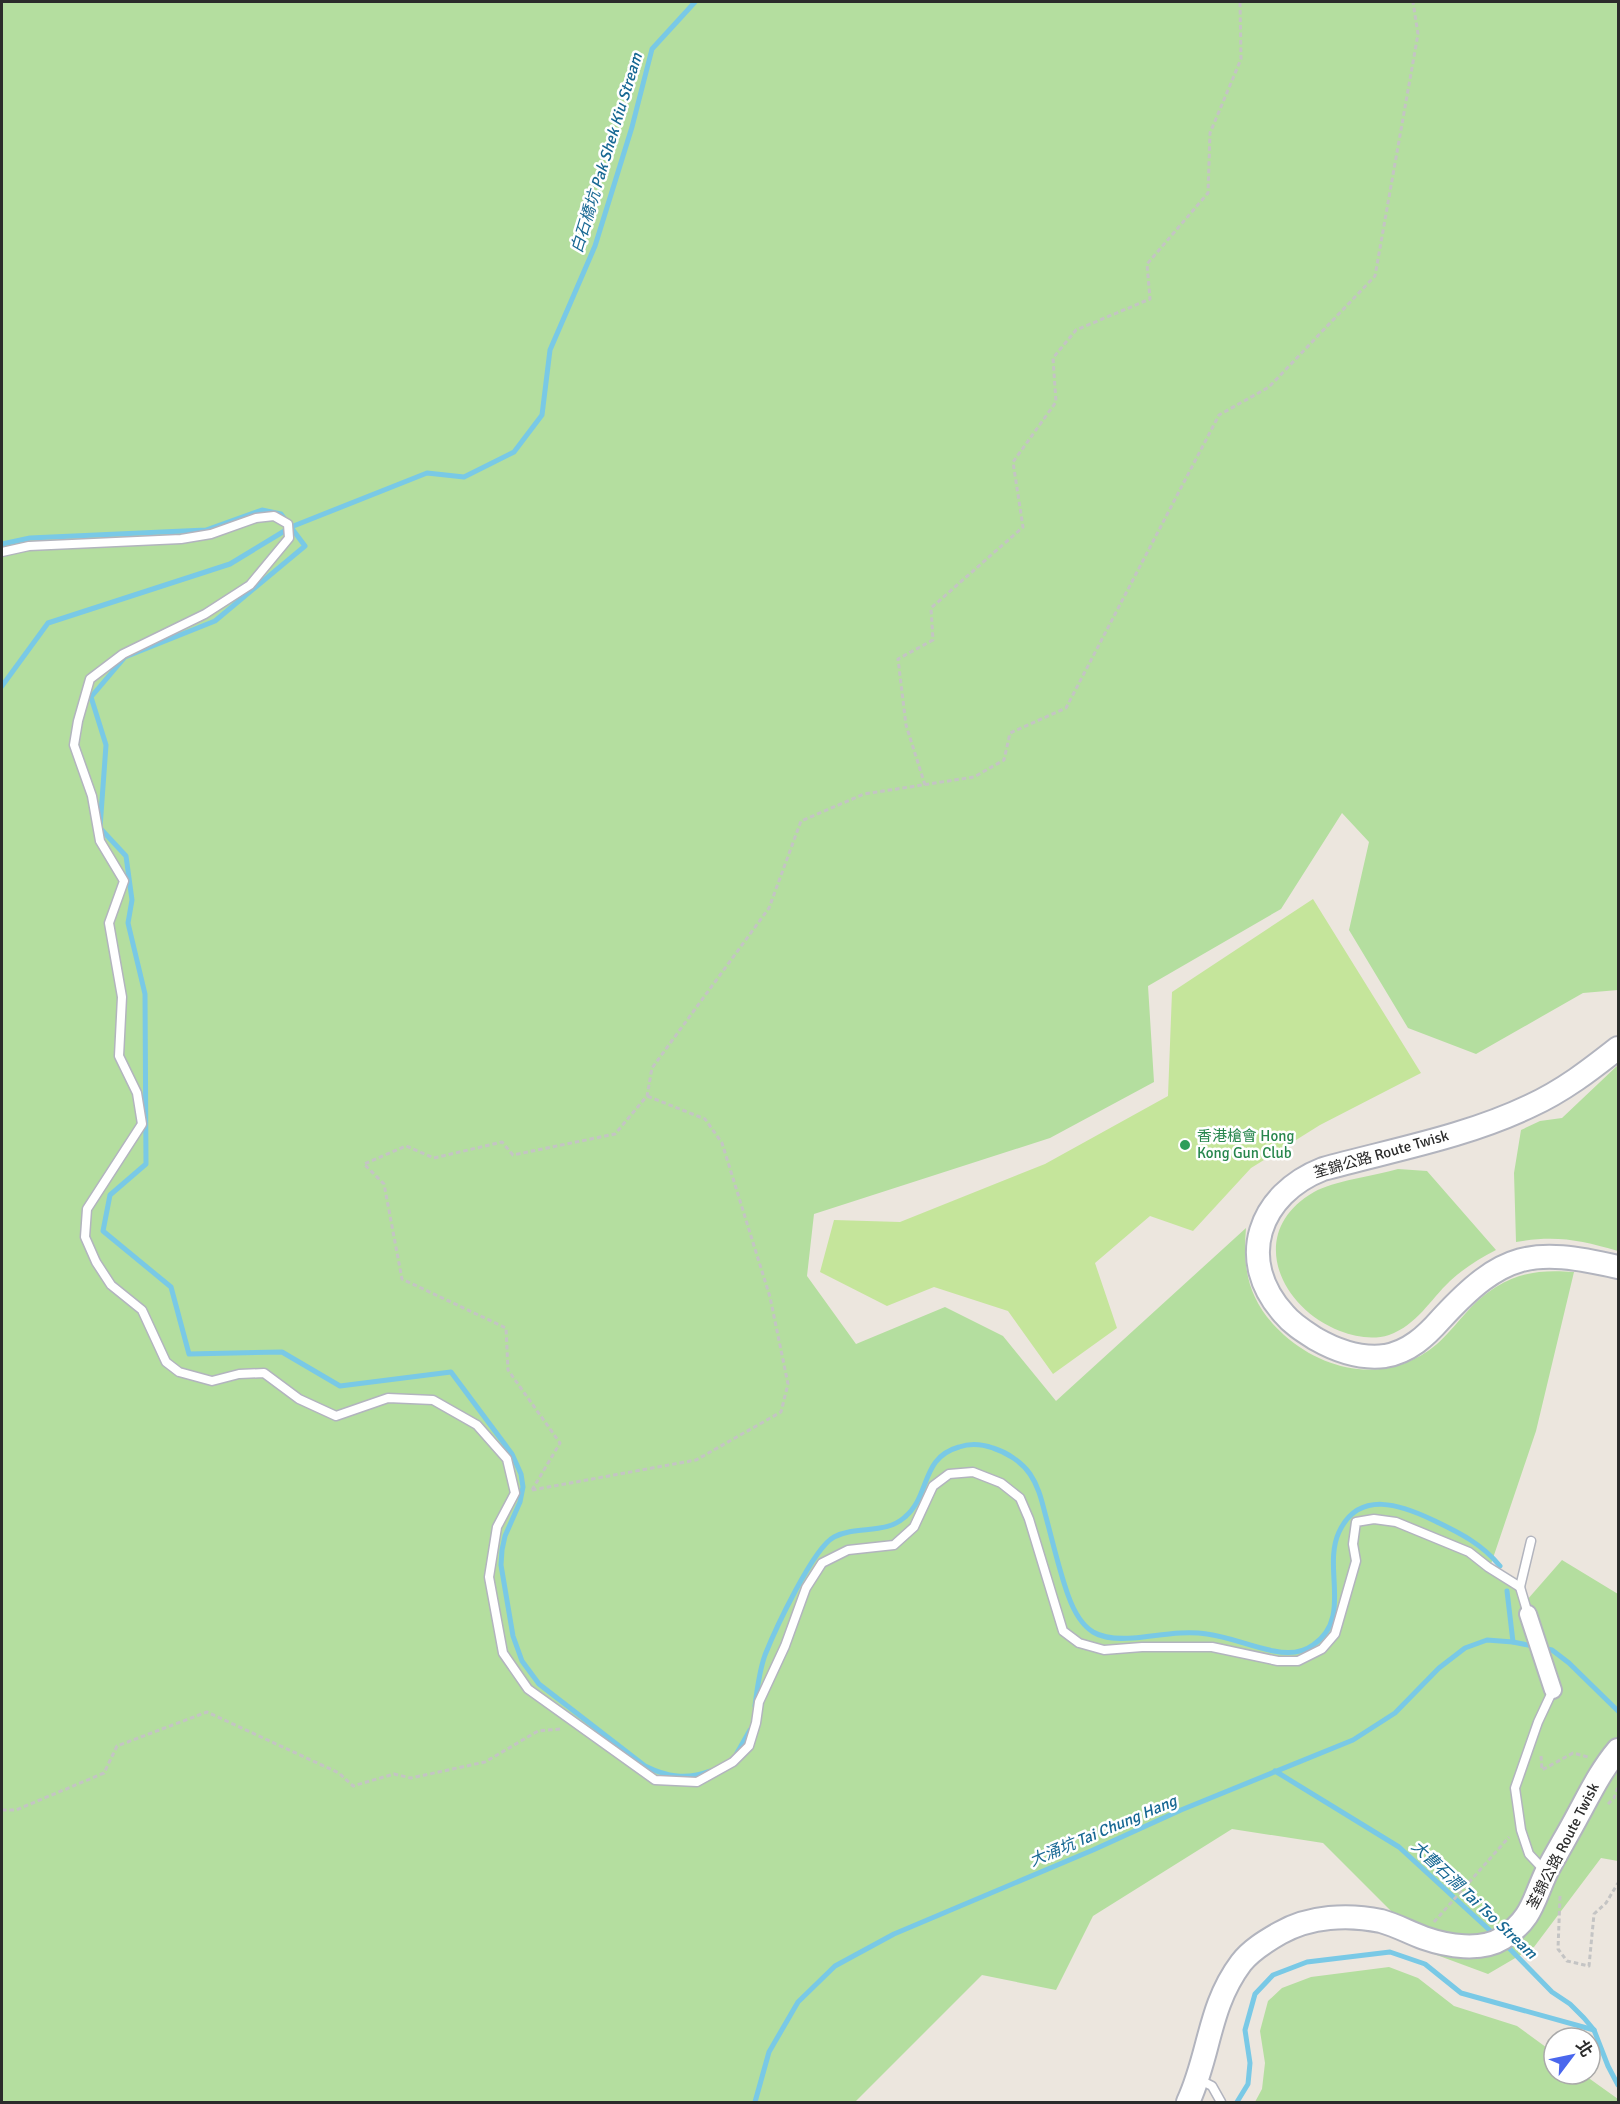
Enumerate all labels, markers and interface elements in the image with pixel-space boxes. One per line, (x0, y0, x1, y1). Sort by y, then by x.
water label: 白石橋坑 Pak Shek Kiu Stream (567, 49, 647, 255)
street label: 荃錦公路 Route Twisk (1311, 1126, 1451, 1182)
place label: 香港槍會 Hong Kong Gun Club (1197, 1127, 1294, 1162)
marker: 香港槍會 Hong Kong Gun Club (1178, 1138, 1192, 1152)
street label: 荃錦公路 Route Twisk (1523, 1779, 1603, 1912)
water label: 大涌坑 Tai Chung Hang (1026, 1790, 1181, 1871)
water label: 大曹石澗 Tai Tso Stream (1407, 1837, 1542, 1964)
north arrow (1542, 2026, 1602, 2086)
text: 北 (1571, 2036, 1597, 2061)

